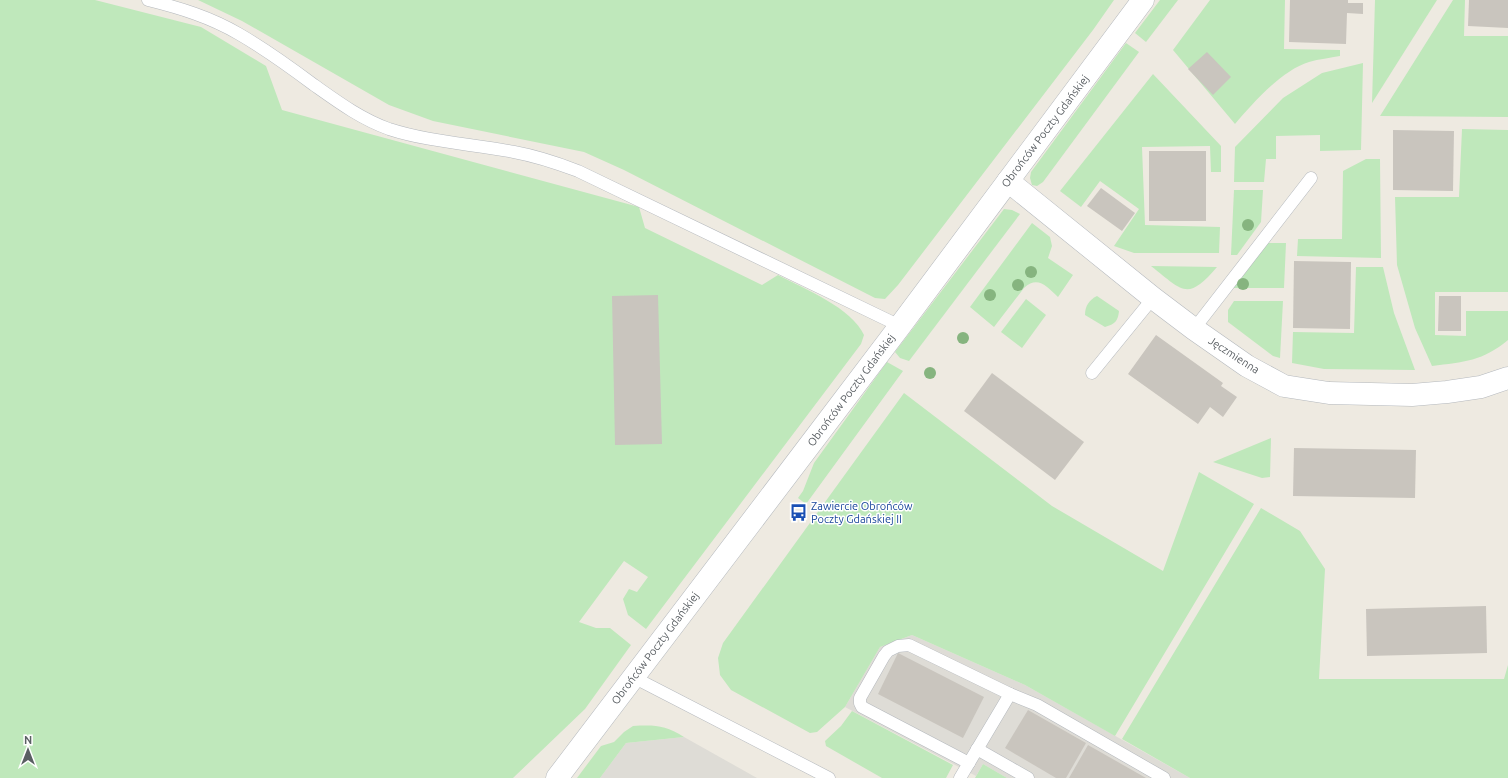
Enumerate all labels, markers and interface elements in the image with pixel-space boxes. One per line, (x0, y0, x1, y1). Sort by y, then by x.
street label: Obrońców Poczty Gdańskiej (999, 73, 1091, 189)
street label: Obrońców Poczty Gdańskiej (805, 332, 897, 448)
street label: Jęczmienna (1206, 334, 1262, 376)
place label: Zawiercie Obrońców Poczty Gdańskiej II (811, 500, 913, 525)
bus stop icon: Zawiercie Obrońców Poczty Gdańskiej II (788, 502, 808, 522)
street label: Obrońców Poczty Gdańskiej (609, 590, 701, 706)
north arrow (8, 730, 48, 770)
text: N (24, 734, 32, 746)

